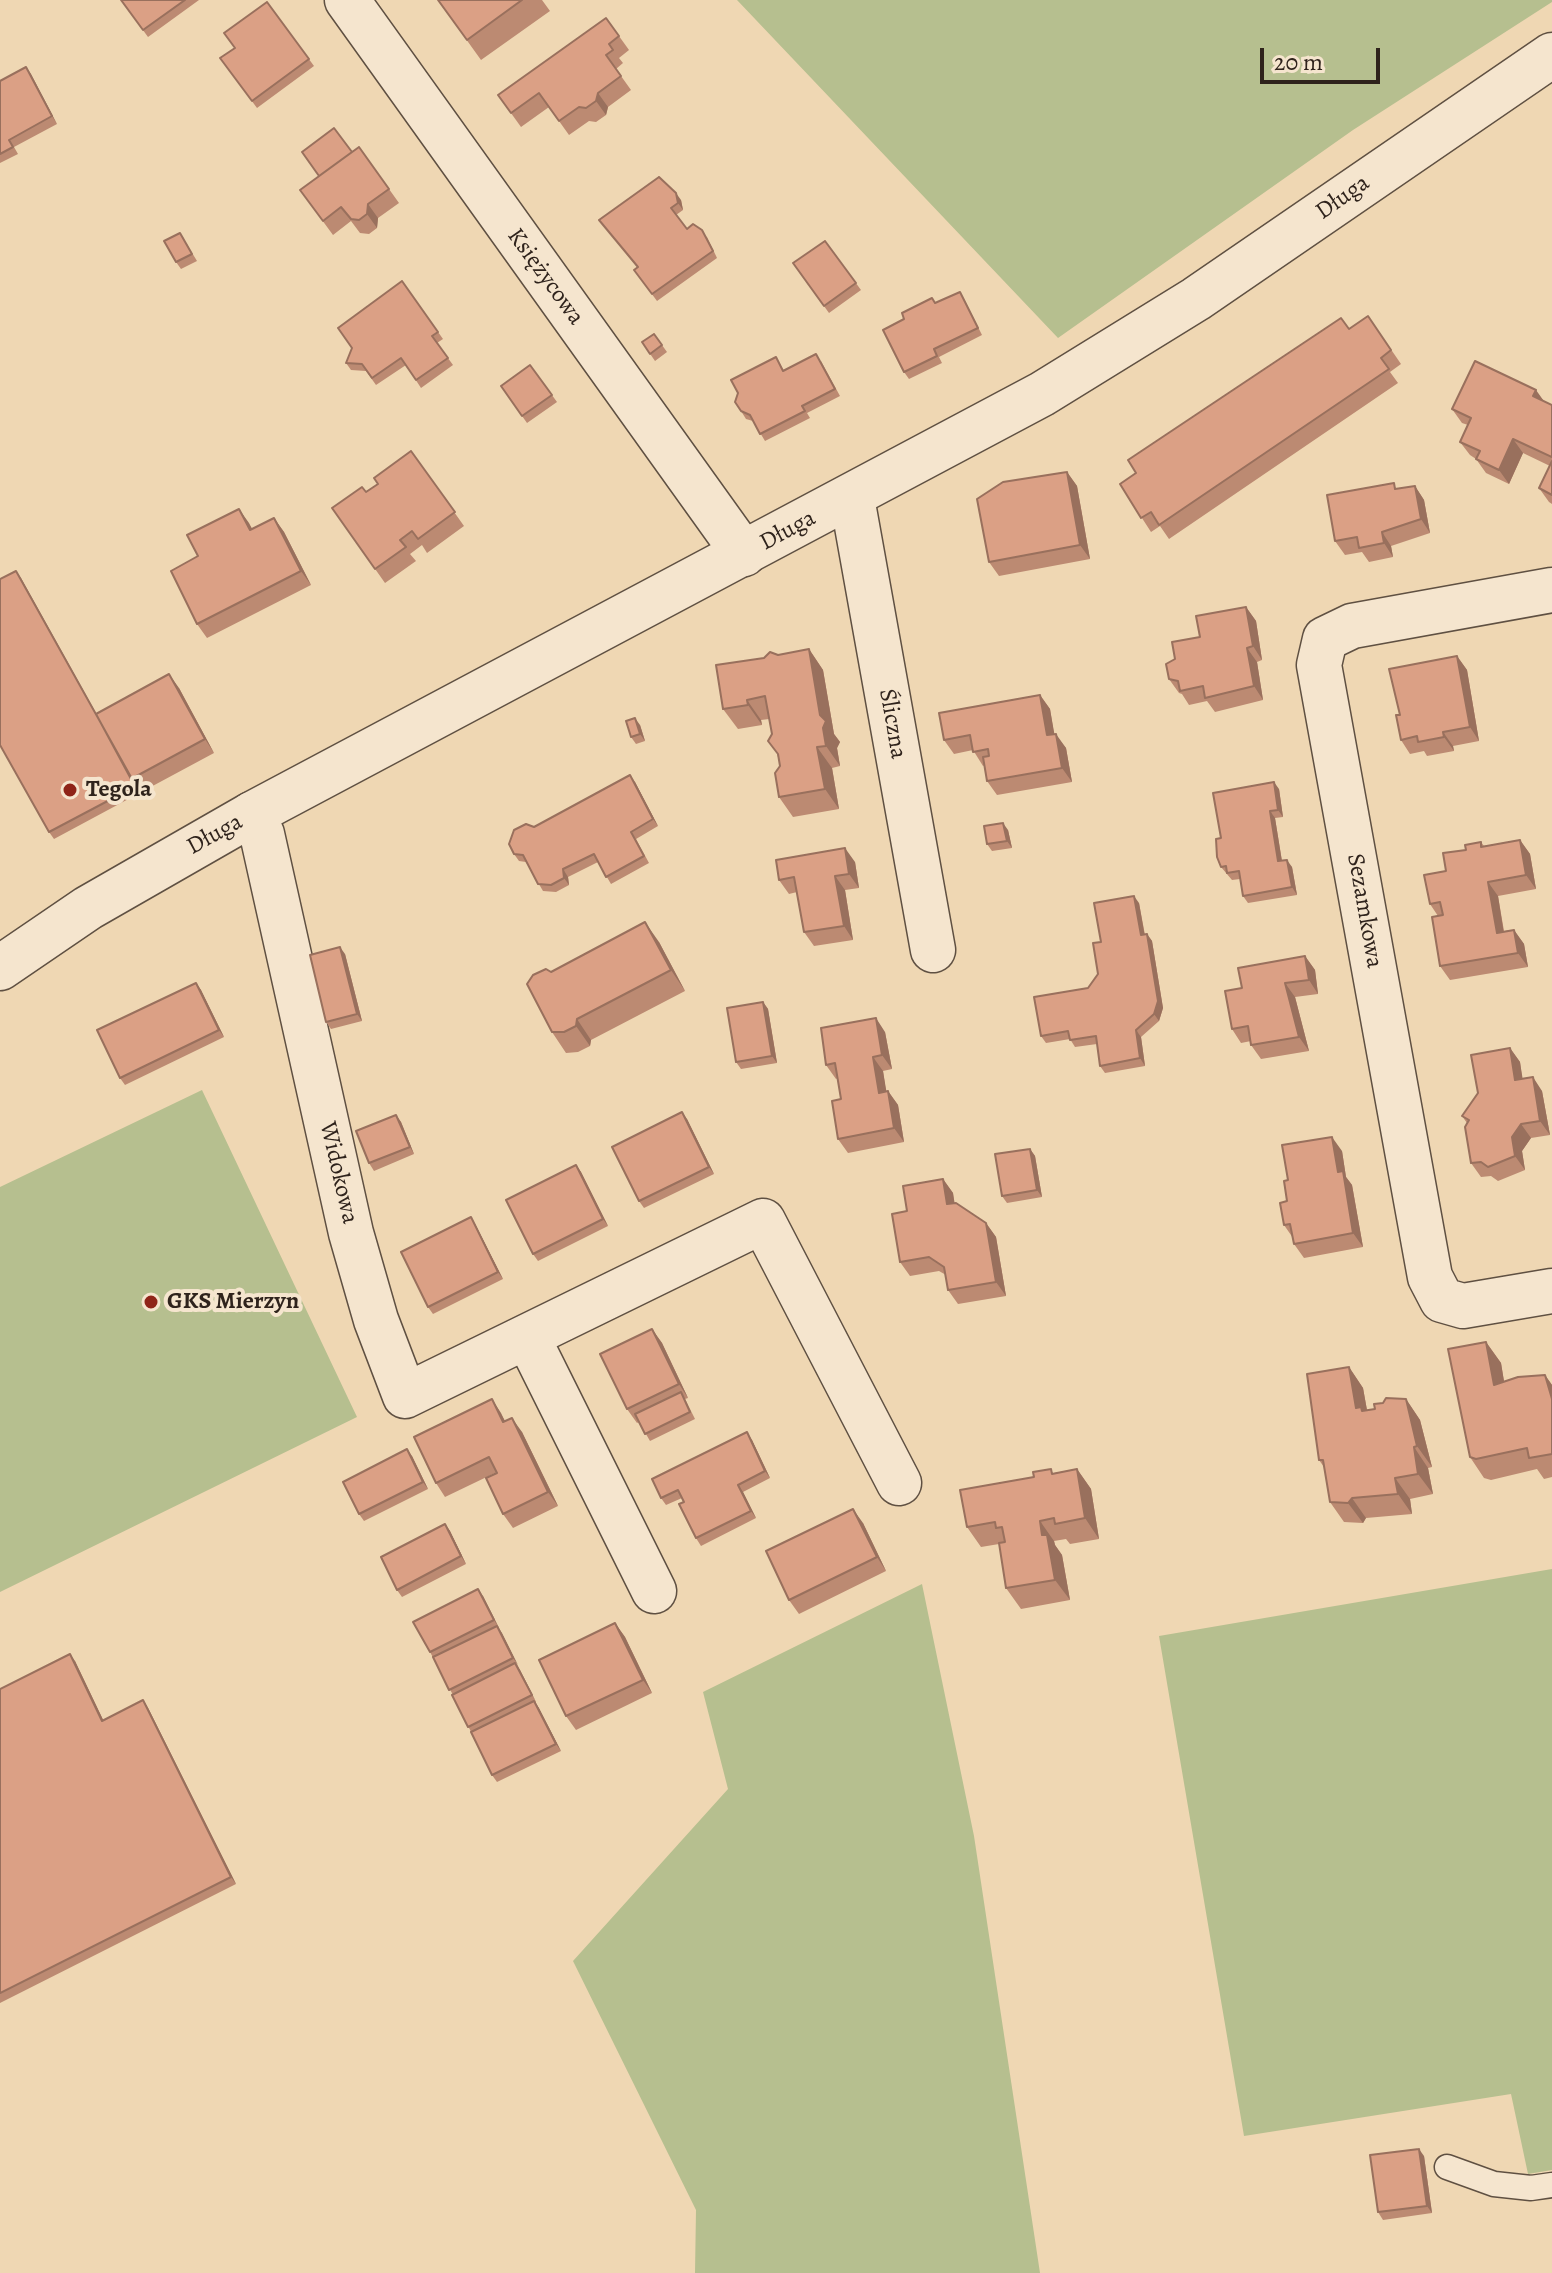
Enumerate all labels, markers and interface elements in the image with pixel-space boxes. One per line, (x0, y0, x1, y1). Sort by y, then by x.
scale bar (1264, 32, 1384, 82)
text: 20 m (1274, 46, 1323, 78)
street label: Długa (1310, 169, 1376, 227)
street label: Księżycowa (500, 223, 590, 331)
street label: Długa (755, 504, 821, 558)
street label: Śliczna (872, 687, 912, 761)
place label: Tegola (86, 776, 152, 804)
marker: Tegola (61, 781, 79, 799)
street label: Długa (182, 808, 248, 862)
street label: Sezamkowa (1340, 851, 1388, 971)
street label: Widokowa (312, 1119, 364, 1227)
place label: GKS Mierzyn (167, 1288, 299, 1316)
marker: GKS Mierzyn (142, 1293, 160, 1311)

